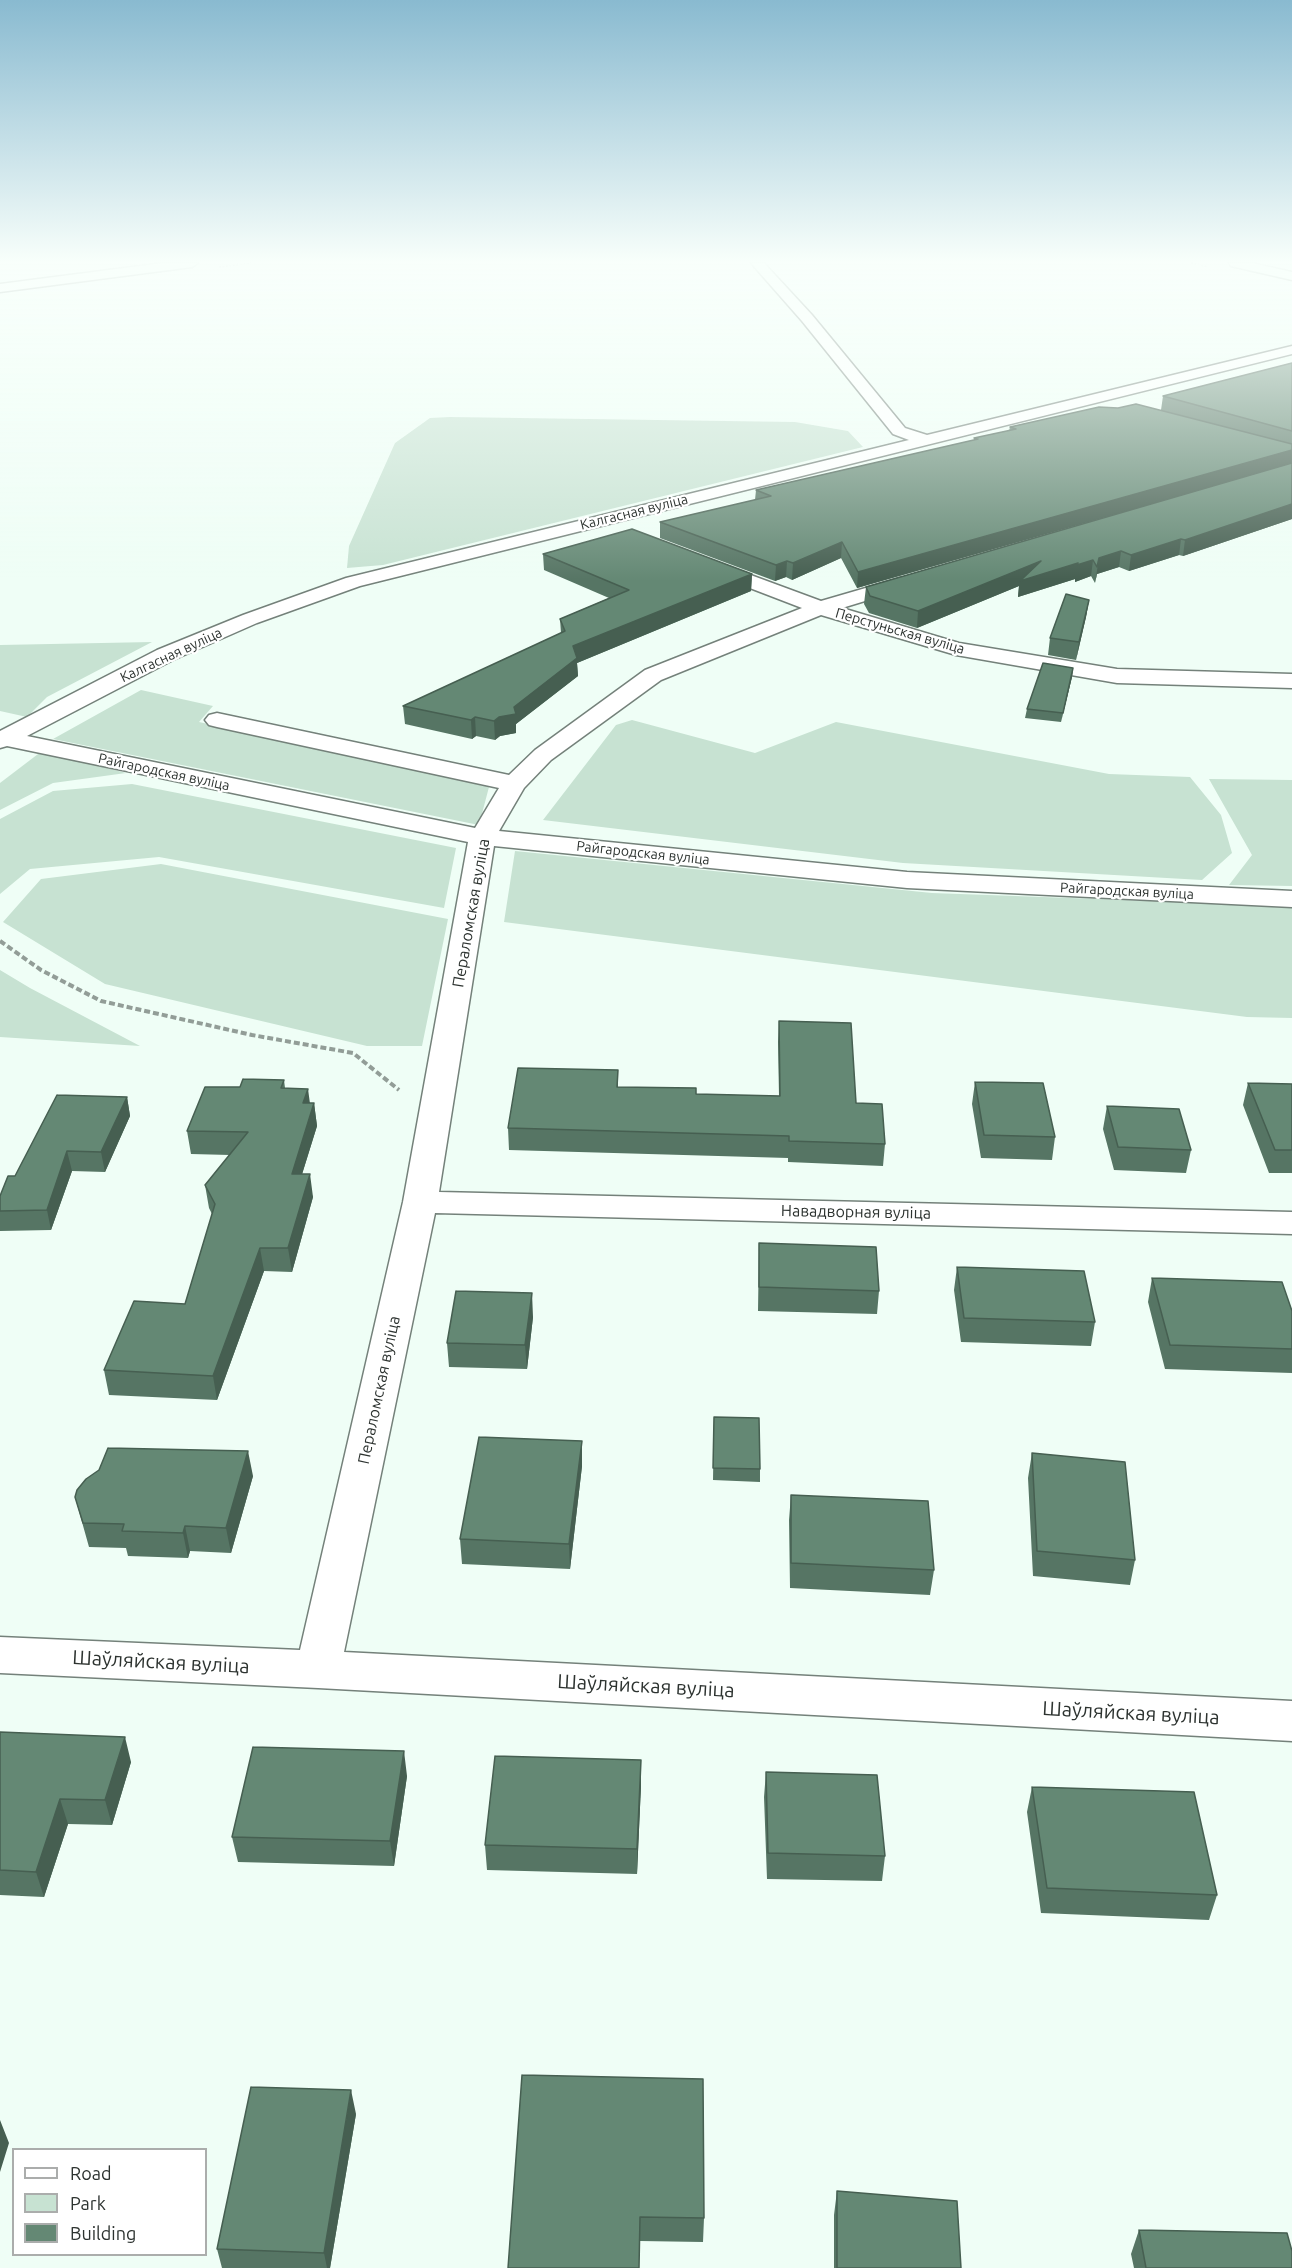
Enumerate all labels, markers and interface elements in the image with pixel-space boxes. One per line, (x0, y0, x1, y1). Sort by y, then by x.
street label: Калгасная вуліца (578, 490, 690, 534)
street label: Перстуньская вуліца (833, 604, 967, 658)
street label: Калгасная вуліца (117, 624, 225, 686)
street label: Райгародская вуліца (97, 750, 231, 794)
street label: Пераломская вуліца (448, 837, 494, 989)
street label: Райгародская вуліца (576, 838, 710, 868)
street label: Райгародская вуліца (1060, 879, 1194, 903)
street label: Навадворная вуліца (781, 1201, 931, 1223)
street label: Пераломская вуліца (354, 1314, 404, 1466)
street label: Шаўляйская вуліца (72, 1645, 250, 1679)
street label: Шаўляйская вуліца (557, 1669, 735, 1703)
street label: Шаўляйская вуліца (1042, 1696, 1220, 1730)
legend (12, 2148, 207, 2256)
text: Road (70, 2163, 112, 2183)
text: Park (70, 2193, 106, 2213)
text: Building (70, 2223, 136, 2243)

